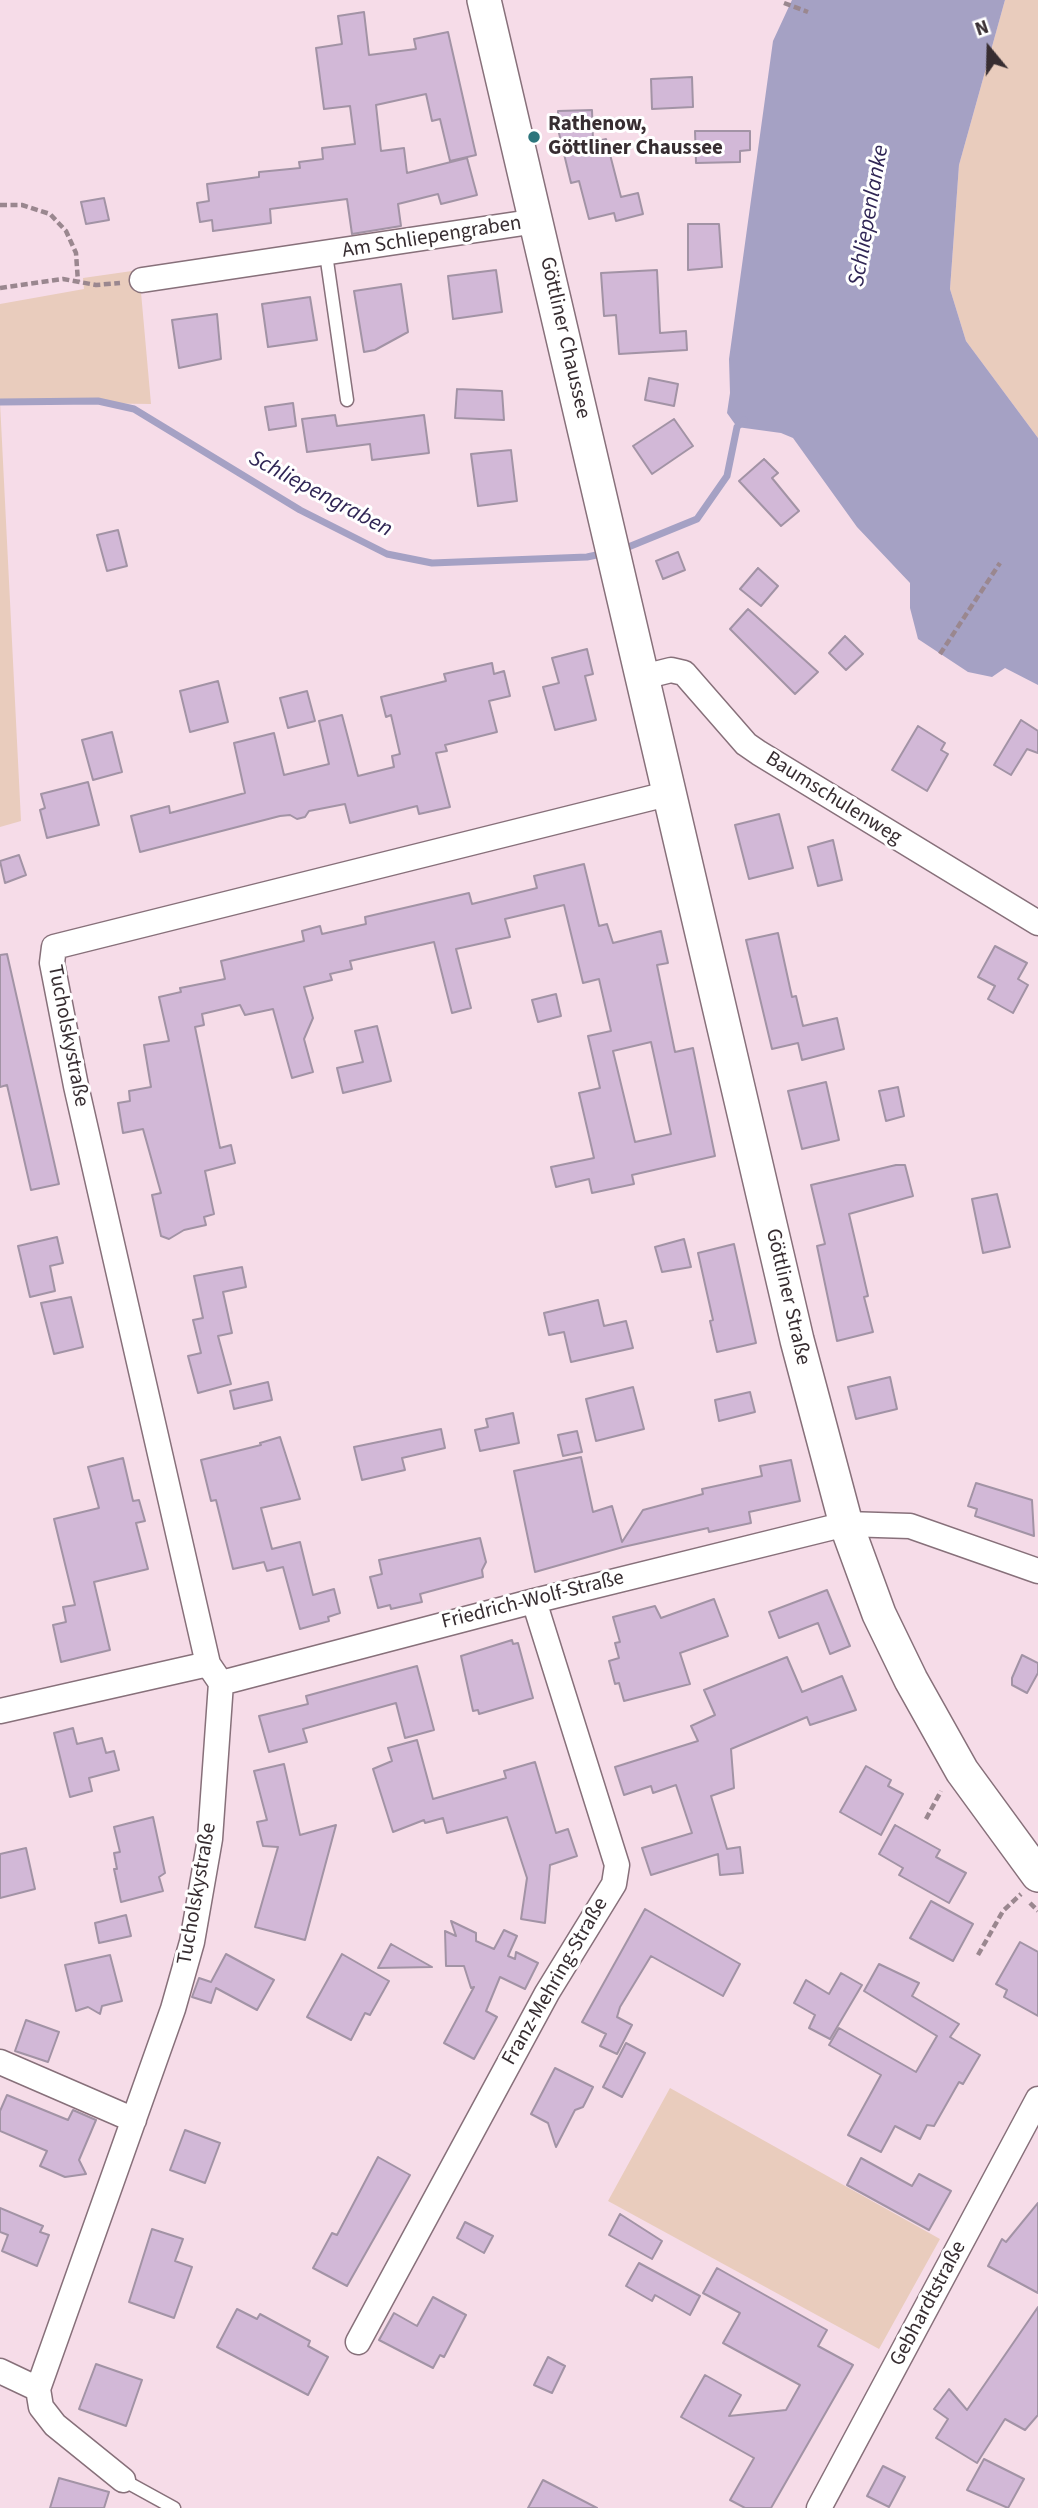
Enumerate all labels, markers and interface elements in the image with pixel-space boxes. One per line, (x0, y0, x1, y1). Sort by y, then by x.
north arrow (954, 14, 1024, 84)
text: N (972, 14, 992, 43)
place label: Rathenow, Göttliner Chaussee (548, 112, 723, 162)
marker: Rathenow, Göttliner Chaussee (526, 129, 542, 145)
water label: Schliepenlanke (844, 143, 896, 289)
street label: Am Schliepengraben (341, 211, 523, 265)
street label: Göttliner Chaussee (533, 255, 595, 421)
water label: Schliepengraben (243, 446, 397, 544)
street label: Baumschulenweg (760, 747, 906, 851)
street label: Tucholskystraße (41, 963, 93, 1109)
street label: Göttliner Straße (759, 1226, 815, 1368)
street label: Friedrich-Wolf-Straße (439, 1566, 627, 1636)
street label: Tucholskystraße (173, 1821, 223, 1967)
street label: Franz-Mehring-Straße (498, 1894, 614, 2070)
street label: Gebhardtstraße (885, 2237, 973, 2371)

